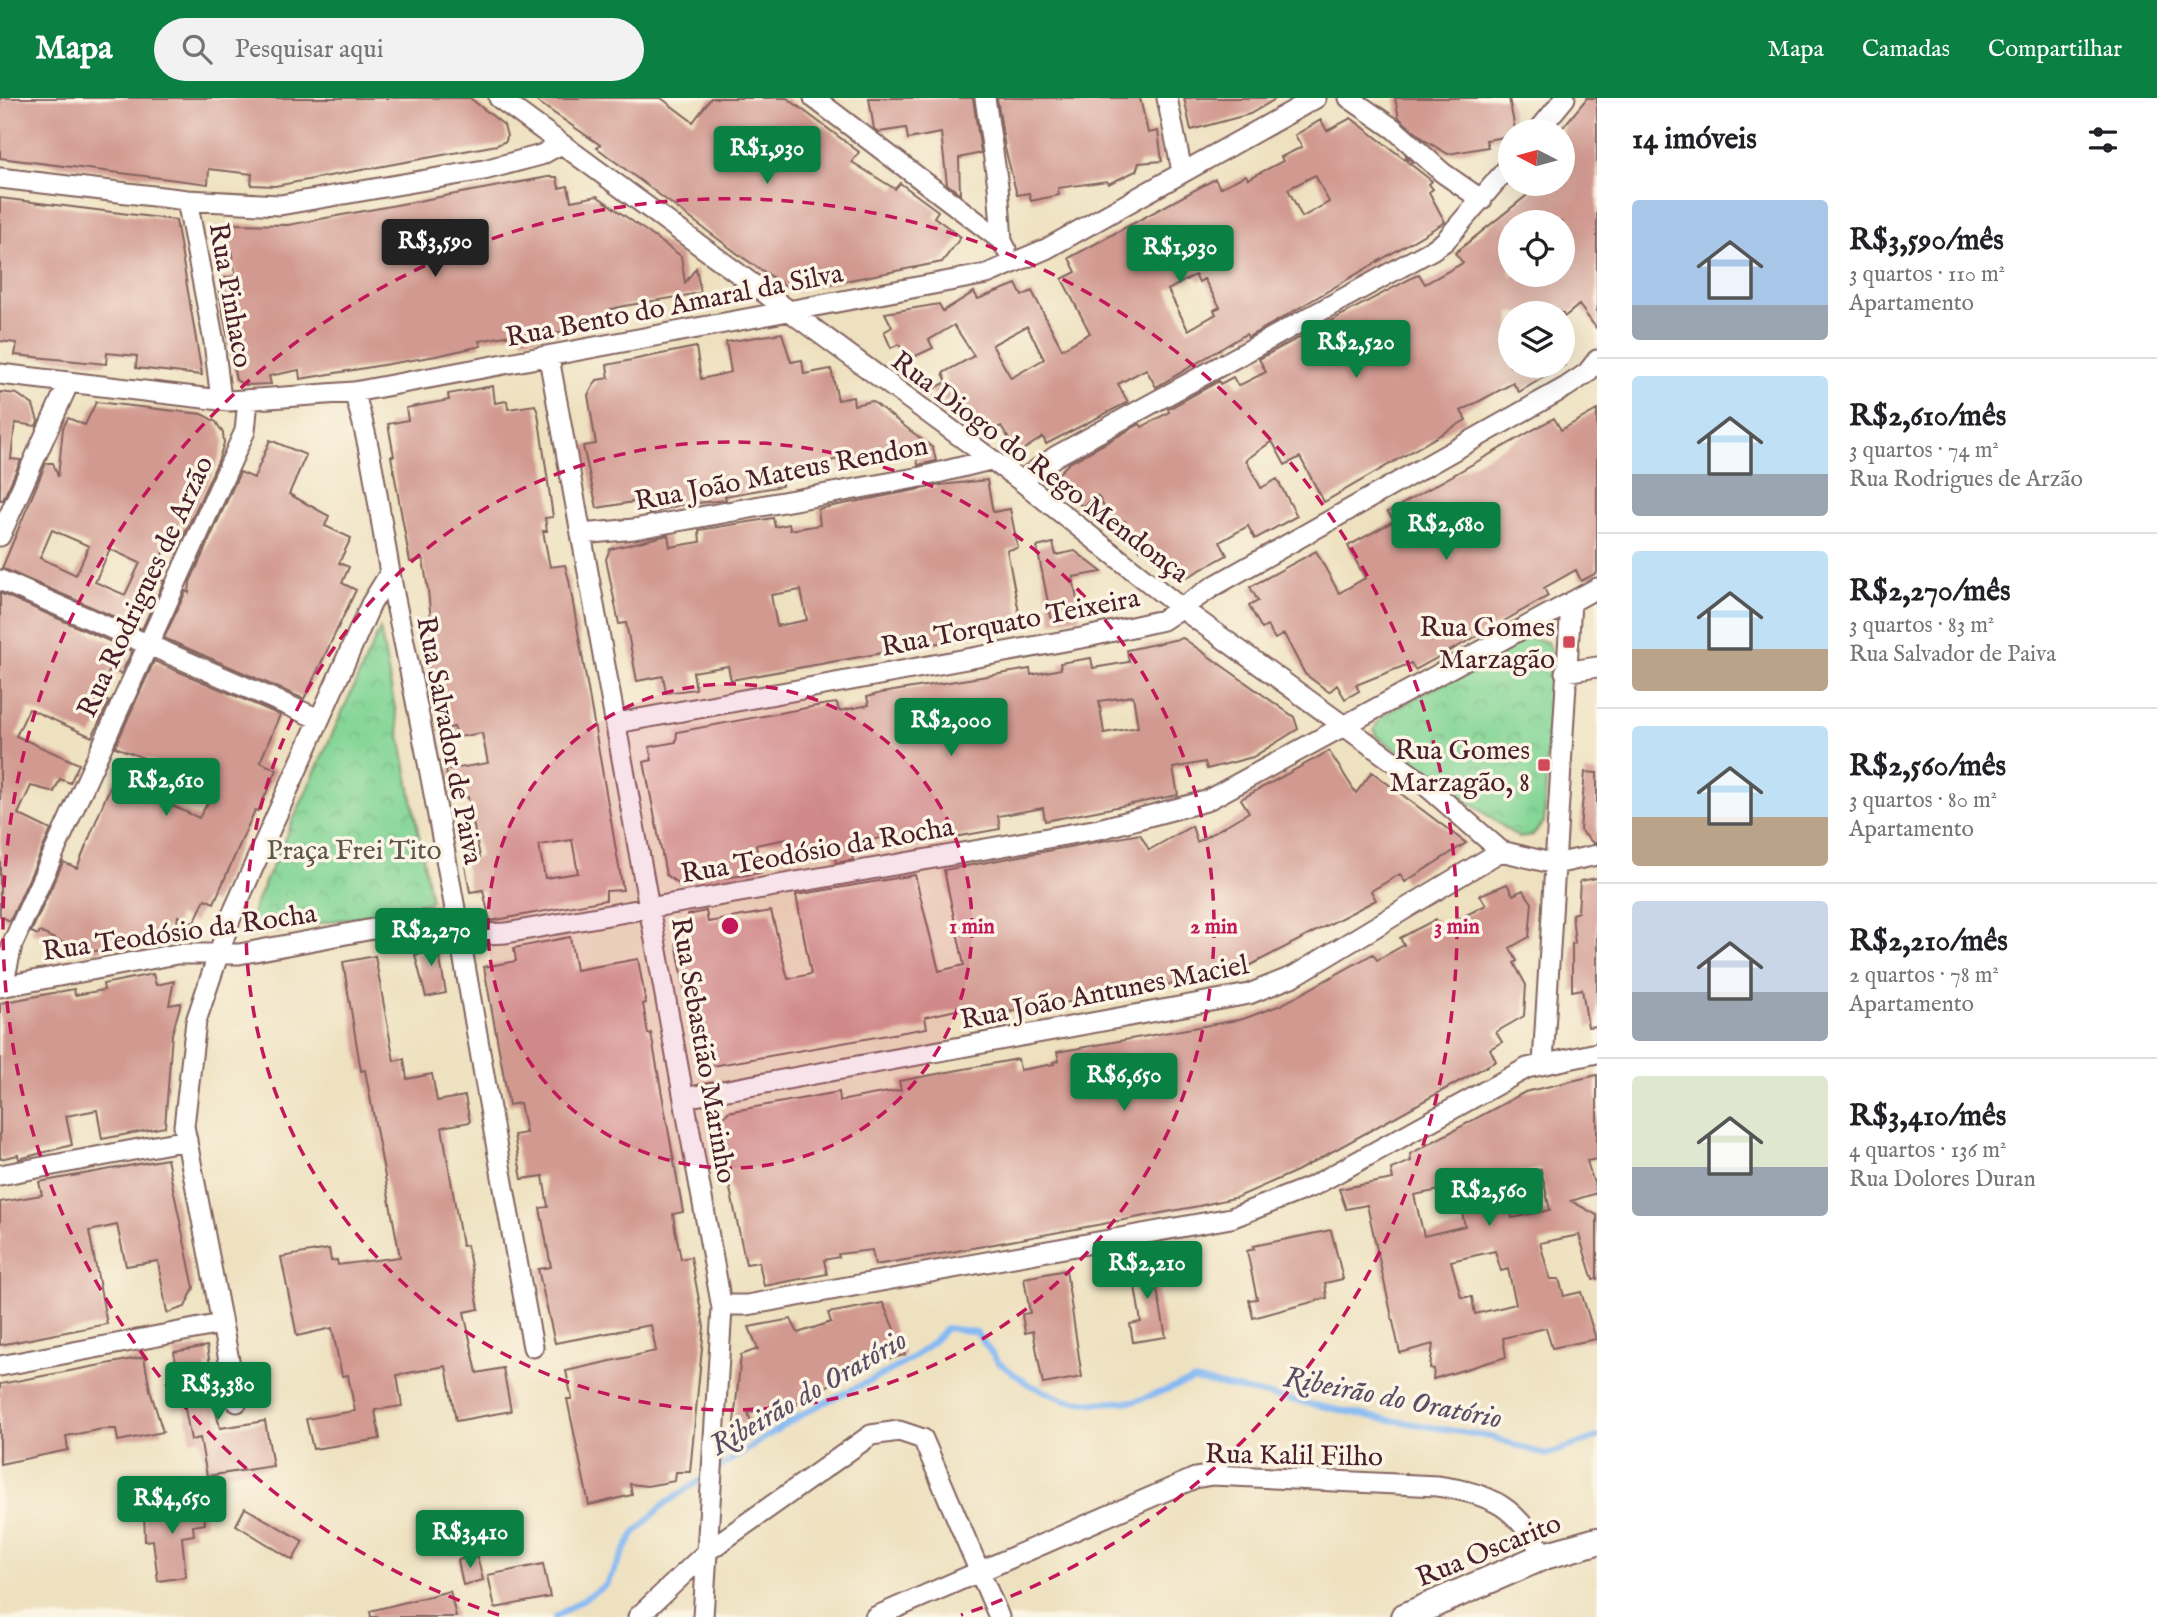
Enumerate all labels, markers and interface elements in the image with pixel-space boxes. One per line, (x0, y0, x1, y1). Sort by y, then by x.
search box (154, 18, 644, 81)
text: Mapa (35, 28, 112, 70)
icon: search (178, 30, 216, 68)
text: Pesquisar aqui (234, 33, 384, 66)
text: Mapa (1768, 34, 1824, 65)
text: Camadas (1862, 34, 1950, 65)
text: Compartilhar (1988, 34, 2122, 65)
north arrow (1498, 119, 1575, 196)
map controls (1498, 119, 1575, 378)
text: 14 imóveis (1632, 121, 1757, 159)
icon: filters (2084, 121, 2122, 159)
pin: R$1,930 (702, 126, 832, 186)
text: R$1,930 (730, 134, 804, 163)
button: locate (1498, 210, 1575, 287)
street label: Rua Pinhaco (200, 220, 260, 371)
pin: R$3,590 (370, 220, 500, 279)
text: R$3,590/mês (1849, 222, 2004, 260)
pin: R$1,930 (1115, 226, 1245, 285)
text: R$3,590 (398, 227, 472, 256)
icon: home (1688, 228, 1772, 312)
text: R$1,930 (1143, 233, 1217, 262)
street label: Rua Bento do Amaral da Silva (503, 256, 847, 356)
text: 3 quartos · 110 m² (1849, 260, 2005, 289)
text: Apartamento (1849, 289, 1974, 318)
button: layers (1498, 301, 1575, 378)
pin: R$2,520 (1291, 320, 1421, 380)
text: R$2,520 (1317, 328, 1395, 357)
street label: Rua Diogo do Rego Mendonça (883, 344, 1196, 592)
text: R$2,610/mês (1849, 398, 2006, 436)
icon: home (1688, 404, 1772, 488)
street label: Rua João Mateus Rendon (632, 429, 931, 520)
text: 3 quartos · 74 m² (1849, 436, 1999, 465)
street label: Rua Rodrigues de Arzão (70, 451, 222, 723)
text: Rua Rodrigues de Arzão (1849, 465, 2083, 494)
pin: R$2,680 (1381, 503, 1511, 562)
text: R$2,680 (1407, 510, 1485, 539)
text: R$2,270/mês (1849, 573, 2010, 611)
icon: home (1688, 579, 1772, 663)
street label: Rua Torquato Teixeira (878, 581, 1144, 666)
place label: Rua Gomes Marzagão (1420, 611, 1555, 678)
text: 3 quartos · 83 m² (1849, 611, 1995, 640)
street label: Rua Salvador de Paiva (407, 613, 490, 868)
marker: Rua Gomes Marzagão (1561, 634, 1577, 650)
text: Rua Salvador de Paiva (1849, 640, 2056, 669)
pin: R$2,000 (886, 698, 1016, 758)
text: R$2,000 (911, 706, 991, 735)
place label: Rua Gomes Marzagão, 8 (1389, 734, 1530, 801)
text: R$2,560/mês (1849, 748, 2006, 786)
icon: home (1688, 754, 1772, 838)
marker: Rua Gomes Marzagão, 8 (1536, 757, 1552, 773)
pin: R$2,610 (101, 758, 231, 818)
text: R$2,610 (128, 766, 204, 795)
text: 3 quartos · 80 m² (1849, 786, 1997, 815)
street label: Rua Teodósio da Rocha (678, 810, 958, 893)
text: Apartamento (1849, 815, 1974, 844)
park label: Praça Frei Tito (266, 834, 442, 869)
street label: Rua Teodósio da Rocha (40, 897, 320, 970)
pin: R$2,270 (366, 908, 496, 968)
centre of rings (718, 914, 742, 938)
text: 1 min (949, 914, 995, 941)
text: 2 min (1190, 914, 1238, 941)
text: 3 min (1434, 914, 1480, 941)
street label: Rua Sebastião Marinho (662, 915, 743, 1186)
text: R$2,270 (391, 916, 471, 945)
text: R$2,210/mês (1849, 923, 2008, 961)
icon: home (1688, 929, 1772, 1013)
street label: Rua João Antunes Maciel (957, 948, 1252, 1039)
text: 2 quartos · 78 m² (1849, 961, 1999, 990)
text: Apartamento (1849, 990, 1974, 1019)
pin: R$6,650 (1059, 1054, 1189, 1113)
text: R$6,650 (1086, 1061, 1162, 1090)
text: R$3,410/mês (1849, 1098, 2006, 1136)
icon: home (1688, 1104, 1772, 1188)
text: 4 quartos · 136 m² (1849, 1136, 2006, 1165)
text: Rua Dolores Duran (1849, 1165, 2036, 1194)
pin: R$2,560 (1424, 1168, 1554, 1228)
text: R$2,560 (1451, 1176, 1527, 1205)
pin: R$2,210 (1082, 1242, 1212, 1301)
text: R$2,210 (1108, 1249, 1186, 1278)
water label: Ribeirão do Oratório (703, 1322, 915, 1466)
water label: Ribeirão do Oratório (1280, 1359, 1505, 1439)
pin: R$3,380 (153, 1362, 283, 1422)
text: R$3,380 (181, 1370, 255, 1399)
street label: Rua Kalil Filho (1205, 1437, 1383, 1476)
pin: R$4,650 (107, 1476, 237, 1536)
text: R$4,650 (133, 1484, 211, 1513)
street label: Rua Oscarito (1411, 1506, 1567, 1596)
pin: R$3,410 (405, 1510, 535, 1570)
text: R$3,410 (432, 1518, 508, 1547)

